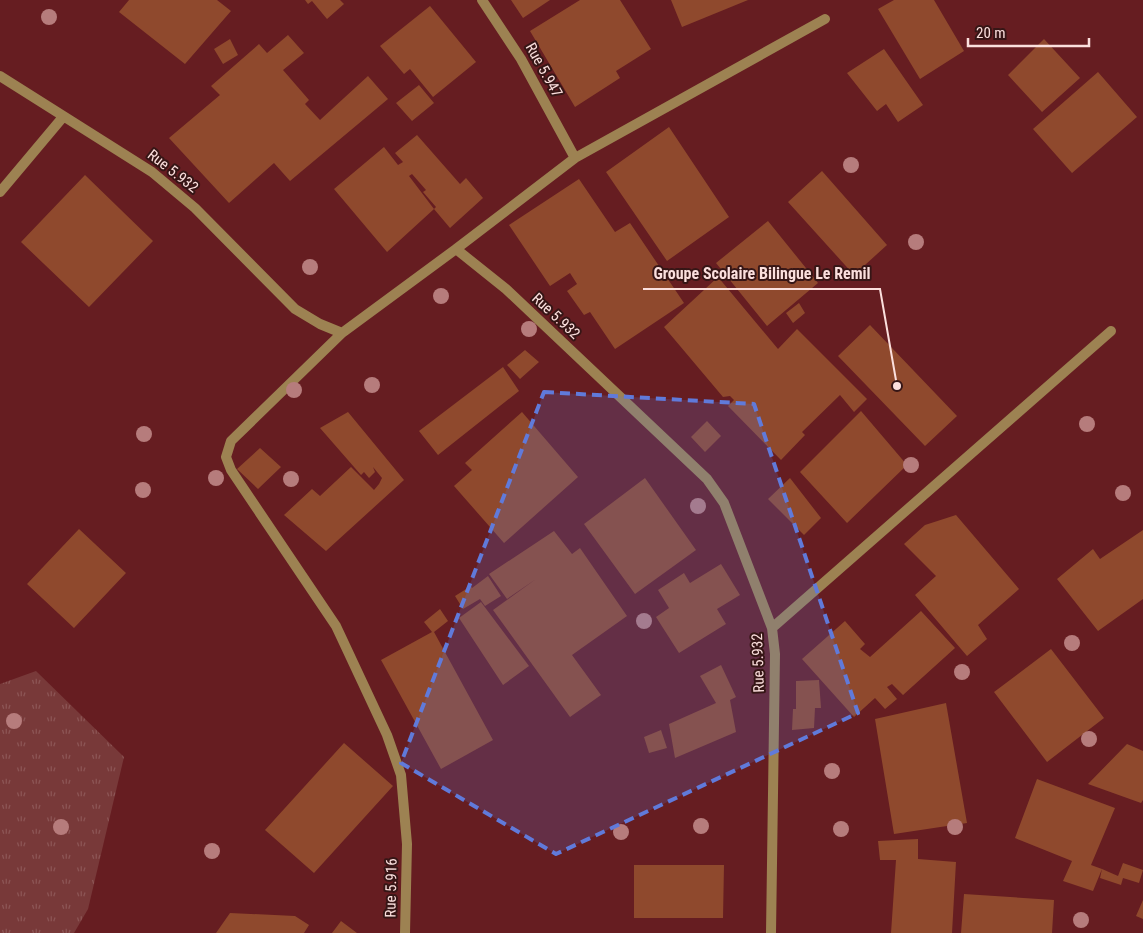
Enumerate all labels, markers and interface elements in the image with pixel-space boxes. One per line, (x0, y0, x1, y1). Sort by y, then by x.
scale bar (968, 15, 1089, 47)
text: 20 m (976, 24, 1006, 42)
street label: Rue 5.947 (522, 40, 566, 100)
street label: Rue 5.932 (144, 146, 202, 196)
callout: Groupe Scolaire Bilingue Le Remil (643, 258, 880, 289)
text: Groupe Scolaire Bilingue Le Remil (653, 264, 871, 283)
street label: Rue 5.932 (528, 289, 584, 343)
street label: Rue 5.932 (748, 633, 768, 693)
street label: Rue 5.916 (381, 858, 401, 918)

